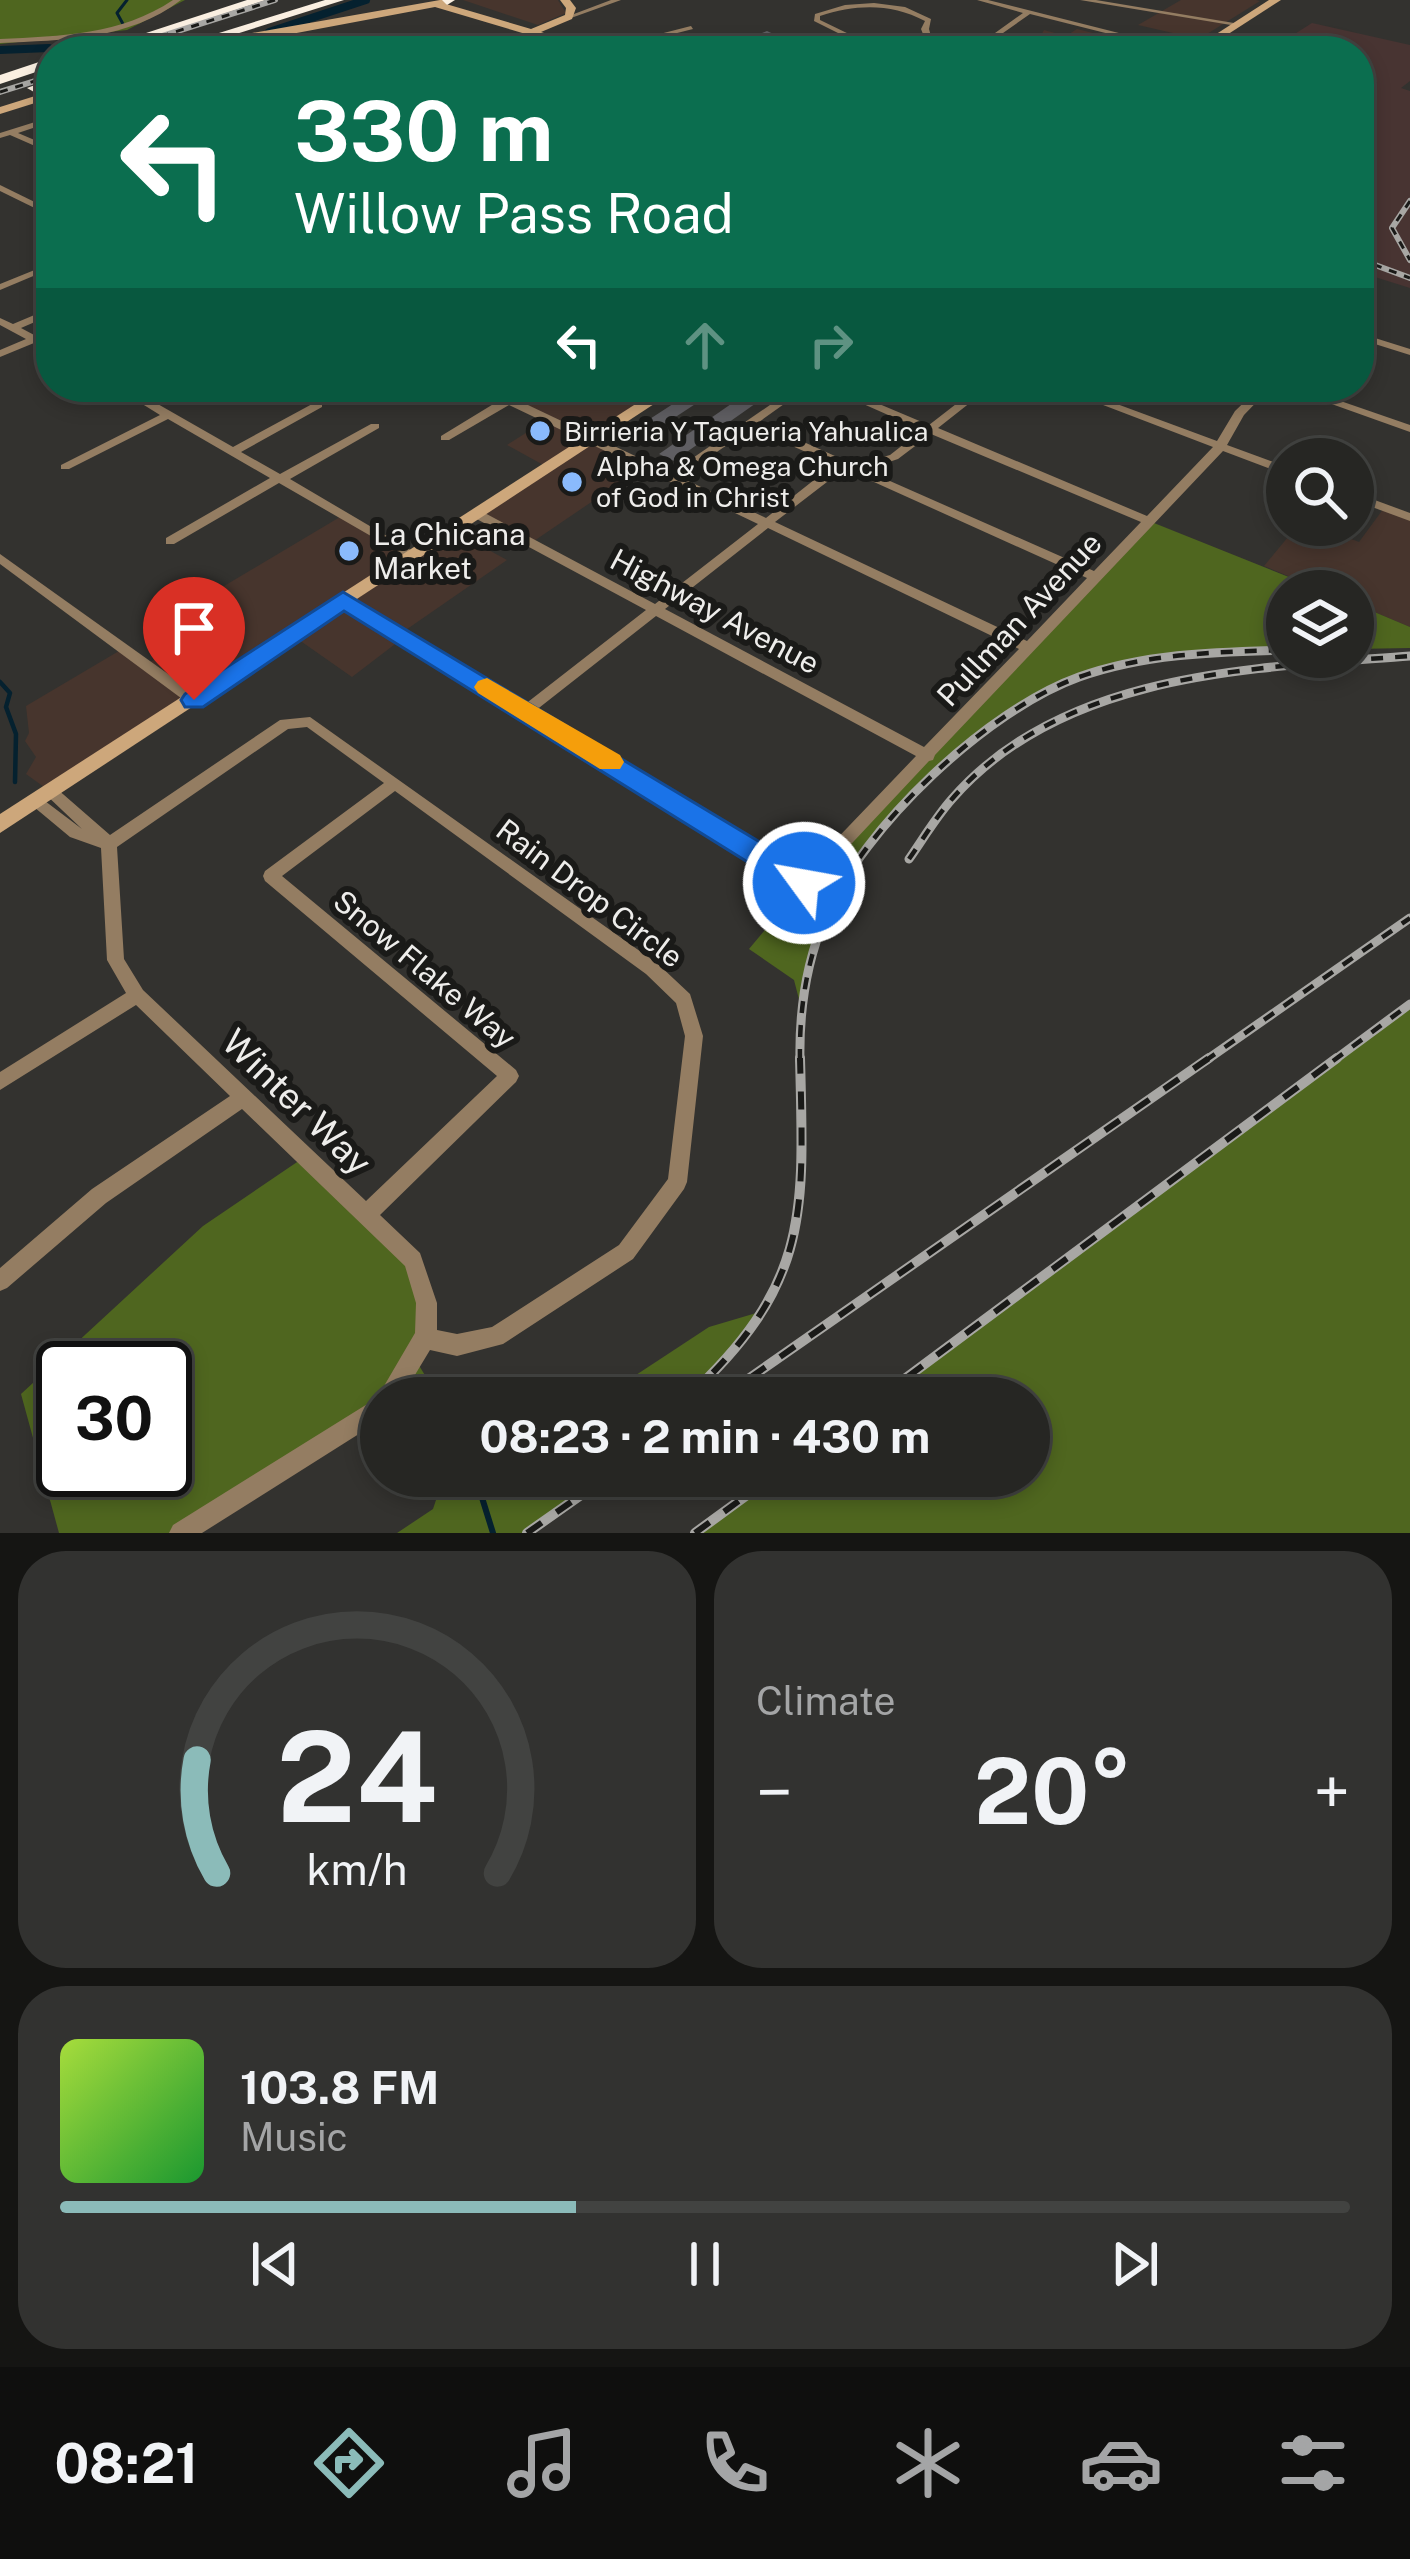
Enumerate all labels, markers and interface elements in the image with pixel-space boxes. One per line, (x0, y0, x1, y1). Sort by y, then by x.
text: 330 m (294, 81, 554, 180)
icon: left (96, 84, 252, 240)
text: Willow Pass Road (294, 182, 734, 245)
icon: left (546, 312, 612, 378)
icon: ahead (672, 312, 738, 378)
icon: right (798, 312, 864, 378)
place label: Birrieria Y Taqueria Yahualica (564, 415, 928, 447)
marker: Birrieria Y Taqueria Yahualica (527, 418, 553, 444)
map controls (1266, 438, 1374, 678)
button: search (1266, 438, 1374, 546)
place label: Alpha & Omega Church of God in Christ (596, 450, 889, 513)
marker: Alpha & Omega Church of God in Christ (559, 469, 585, 495)
place label: La Chicana Market (373, 516, 526, 586)
street label: Pullman Avenue (929, 525, 1109, 713)
marker: La Chicana Market (336, 538, 362, 564)
street label: Highway Avenue (604, 541, 826, 681)
button: layers (1266, 570, 1374, 678)
pin (143, 577, 245, 700)
icon: arrive (161, 595, 227, 661)
street label: Rain Drop Circle (490, 811, 690, 975)
position arrow (741, 820, 867, 946)
street label: Snow Flake Way (326, 882, 524, 1056)
street label: Winter Way (214, 1021, 380, 1183)
speed limit sign: 30 (36, 1341, 192, 1497)
text: 08:23 · 2 min · 430 m (480, 1410, 930, 1463)
text: Climate (756, 1678, 896, 1724)
text: 24 (276, 1703, 438, 1850)
text: 20° (974, 1738, 1132, 1844)
text: − (756, 1753, 793, 1831)
text: + (1313, 1753, 1350, 1831)
text: km/h (307, 1843, 407, 1894)
text: 103.8 FM (240, 2061, 439, 2114)
text: Music (240, 2114, 348, 2160)
icon: previous (242, 2231, 308, 2297)
icon: pause (672, 2231, 738, 2297)
icon: next (1102, 2231, 1168, 2297)
icon: directions (307, 2421, 391, 2505)
icon: music (500, 2421, 584, 2505)
icon: phone (693, 2421, 777, 2505)
icon: climate (886, 2421, 970, 2505)
icon: car (1079, 2421, 1163, 2505)
icon: filters (1271, 2421, 1355, 2505)
text: 08:21 (54, 2432, 198, 2495)

